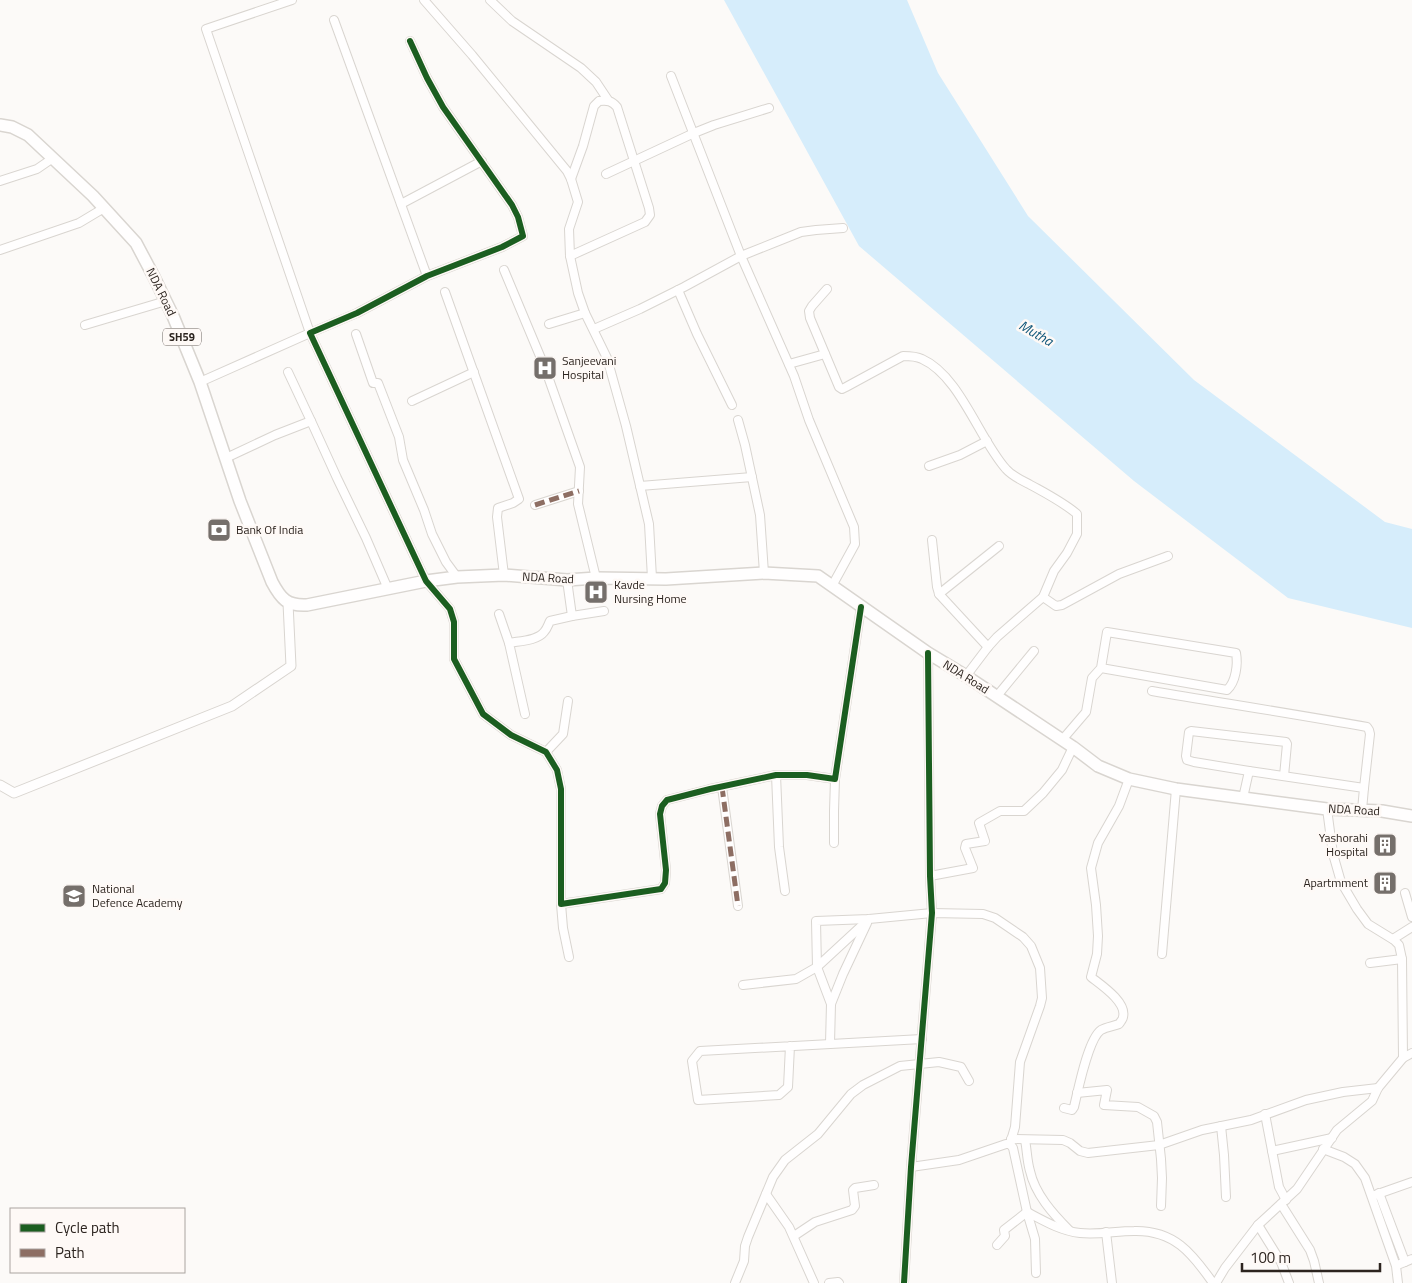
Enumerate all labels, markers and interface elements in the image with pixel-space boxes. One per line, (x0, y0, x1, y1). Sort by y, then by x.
street label: NDA Road (142, 264, 181, 319)
water label: Mutha (1015, 314, 1058, 351)
road number: SH59 (163, 328, 201, 346)
place label: Sanjeevani Hospital (562, 351, 616, 384)
hospital icon: Sanjeevani Hospital (532, 355, 558, 381)
bank icon: Bank Of India (206, 517, 232, 543)
place label: Bank Of India (236, 520, 303, 539)
street label: NDA Road (522, 567, 574, 588)
place label: Kavde Nursing Home (614, 575, 687, 608)
hospital icon: Kavde Nursing Home (583, 579, 609, 605)
street label: NDA Road (939, 655, 993, 698)
street label: NDA Road (1328, 799, 1380, 820)
place label: Yashorahi Hospital (1319, 828, 1368, 861)
building icon: Yashorahi Hospital (1372, 832, 1398, 858)
building icon: Apartmment (1372, 870, 1398, 896)
place label: Apartmment (1303, 873, 1369, 892)
place label: National Defence Academy (92, 879, 183, 912)
school or university icon: National Defence Academy (61, 883, 87, 909)
legend (10, 1208, 185, 1273)
text: Cycle path (55, 1216, 120, 1239)
scale bar (1242, 1240, 1380, 1272)
text: Path (55, 1241, 85, 1264)
text: 100 m (1250, 1246, 1291, 1269)

